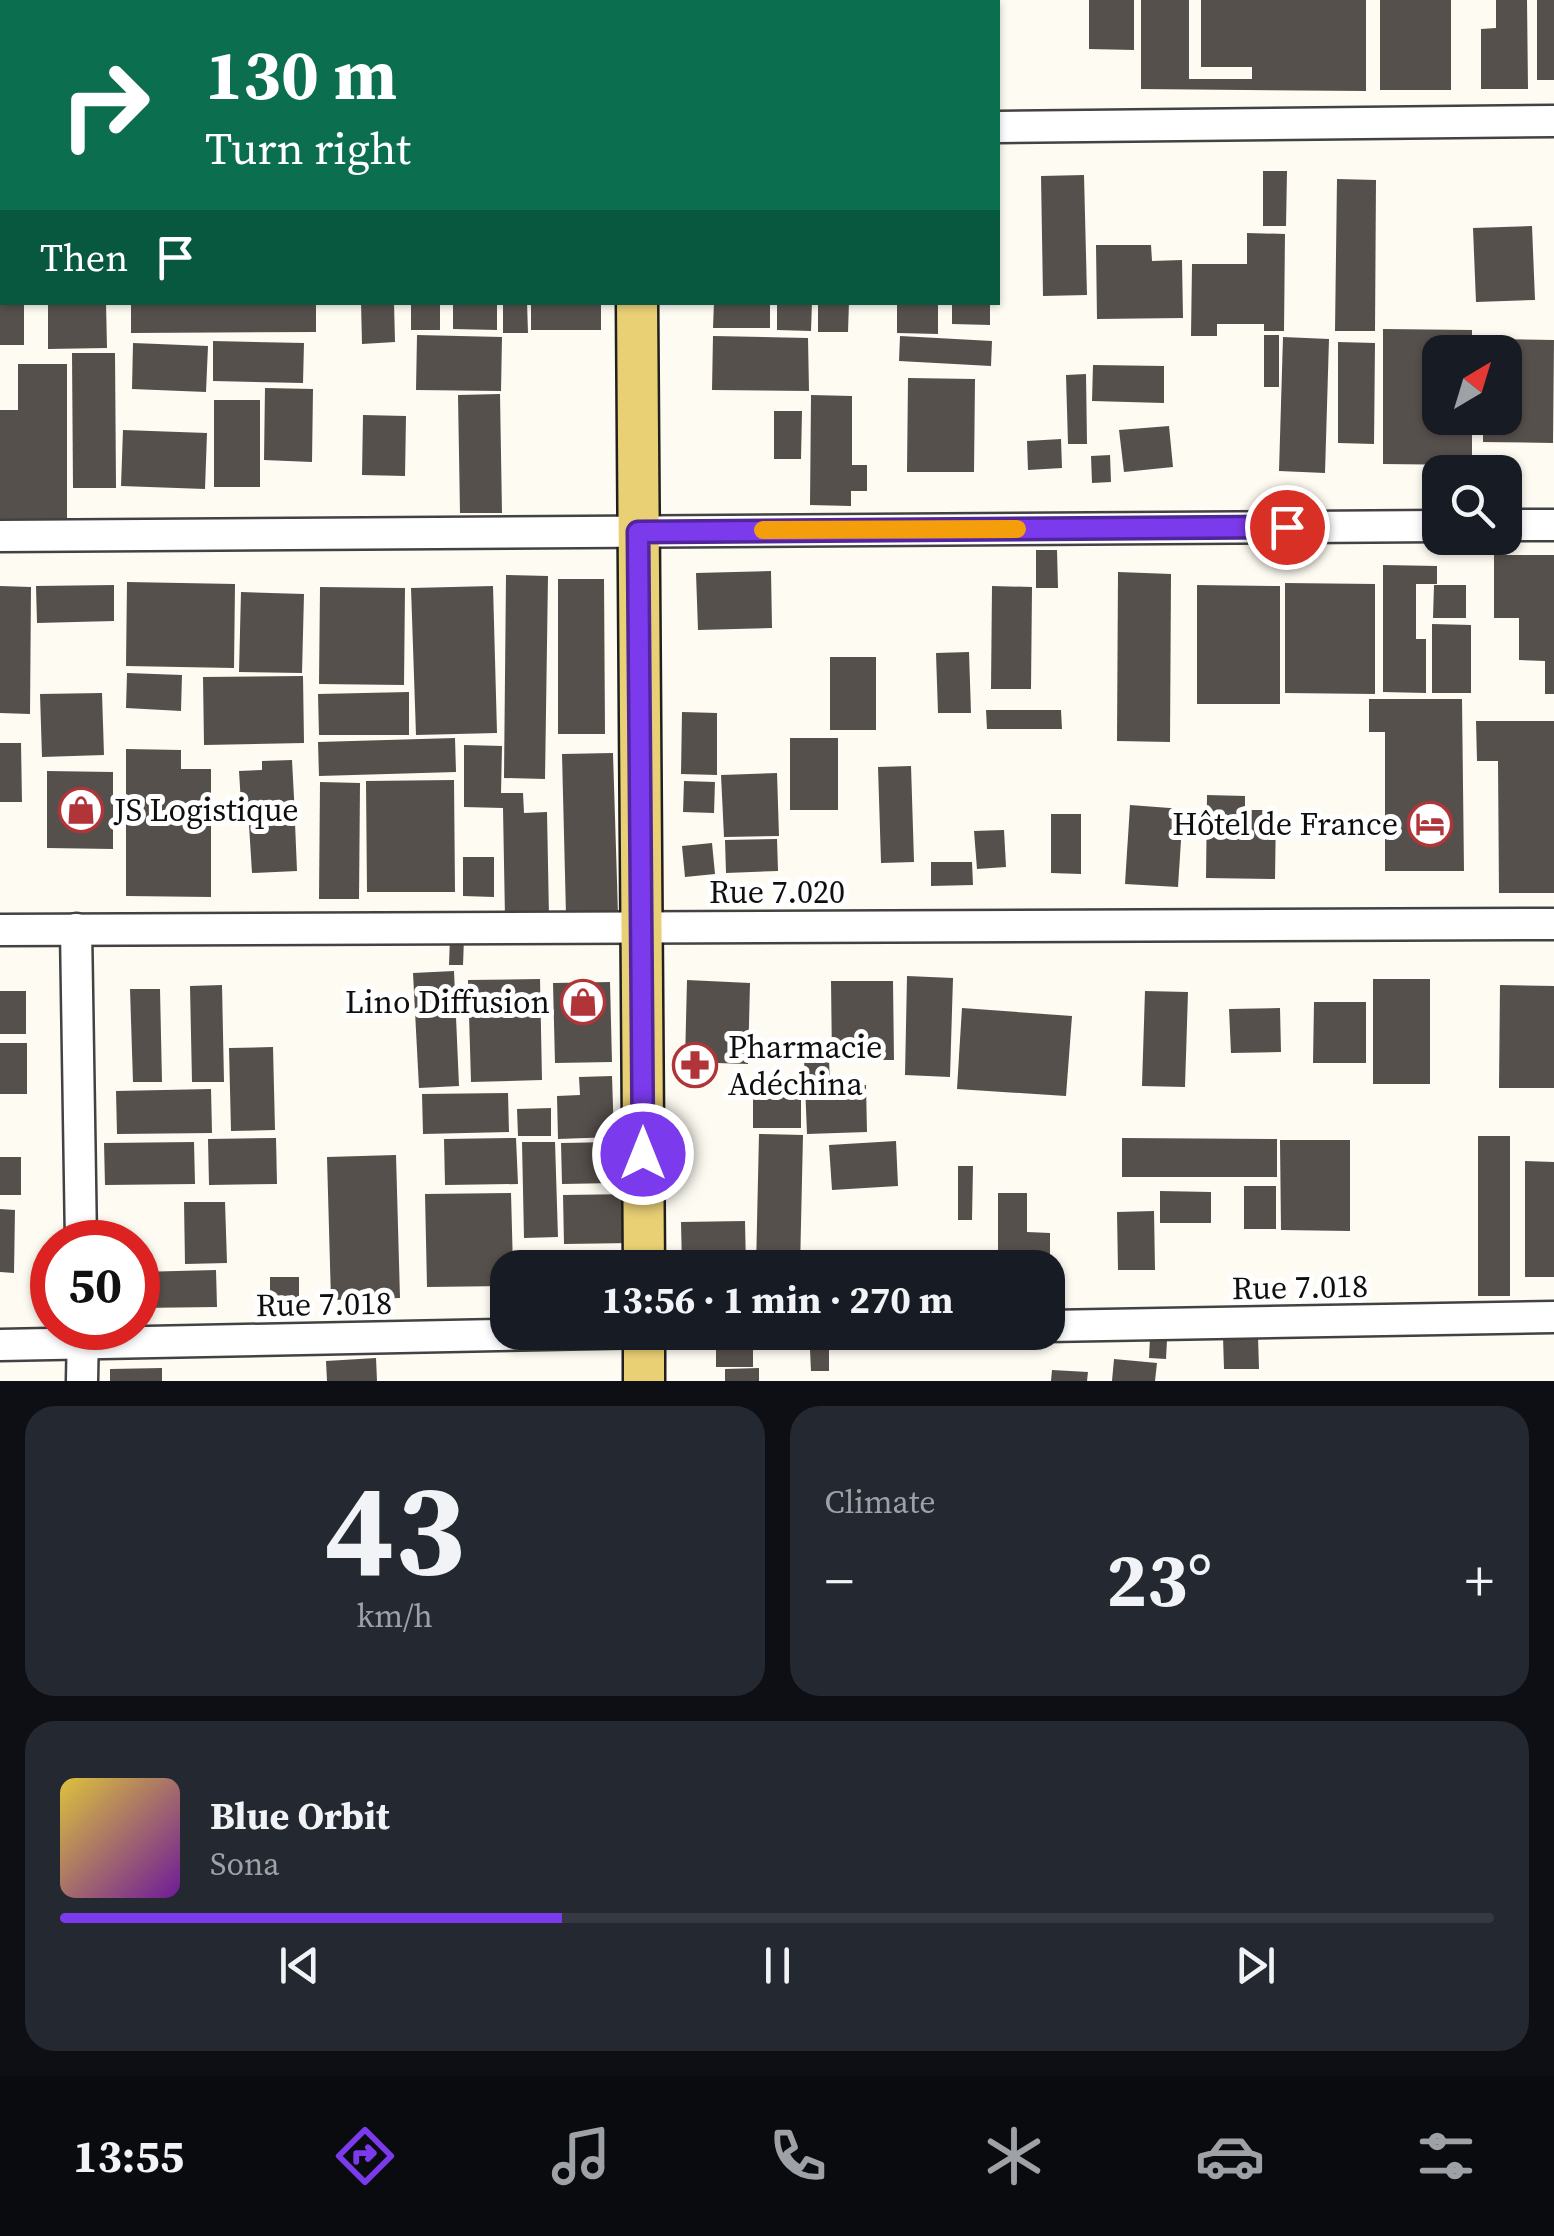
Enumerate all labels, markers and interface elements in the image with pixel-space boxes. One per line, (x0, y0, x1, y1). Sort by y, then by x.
text: 130 m (205, 26, 397, 122)
icon: right (40, 40, 170, 170)
text: Turn right (205, 117, 411, 179)
icon: arrive (148, 230, 203, 285)
text: Then (40, 232, 128, 284)
north arrow (1422, 335, 1522, 435)
map controls (1422, 335, 1522, 555)
button: search (1422, 455, 1522, 555)
pin (1245, 485, 1330, 570)
icon: arrive (1260, 500, 1315, 555)
shop icon: JS Logistique (58, 787, 104, 833)
place label: JS Logistique (113, 788, 299, 832)
hotel icon: Hôtel de France (1407, 801, 1453, 847)
place label: Hôtel de France (1172, 802, 1398, 846)
street label: Rue 7.020 (709, 870, 845, 914)
shop icon: Lino Diffusion (560, 979, 606, 1025)
place label: Lino Diffusion (345, 980, 550, 1024)
place label: Pharmacie Adéchina (728, 1025, 882, 1106)
pharmacy icon: Pharmacie Adéchina (672, 1042, 718, 1088)
position arrow (591, 1102, 695, 1206)
speed limit sign: 50 (30, 1220, 160, 1350)
street label: Rue 7.018 (1232, 1264, 1368, 1310)
text: 13:56 · 1 min · 270 m (601, 1274, 954, 1326)
street label: Rue 7.018 (256, 1281, 392, 1327)
text: 43 (324, 1439, 465, 1618)
text: Climate (825, 1480, 936, 1524)
text: 23° (1106, 1528, 1212, 1631)
text: − (825, 1543, 854, 1618)
text: + (1465, 1543, 1494, 1618)
text: km/h (357, 1594, 433, 1638)
text: Blue Orbit (210, 1790, 390, 1842)
text: Sona (210, 1842, 280, 1886)
icon: previous (272, 1938, 327, 1993)
icon: pause (750, 1938, 805, 1993)
icon: next (1228, 1938, 1283, 1993)
icon: directions (330, 2121, 400, 2191)
icon: music (546, 2121, 616, 2191)
icon: phone (763, 2121, 833, 2191)
icon: climate (979, 2121, 1049, 2191)
icon: car (1195, 2121, 1265, 2191)
icon: filters (1411, 2121, 1481, 2191)
text: 13:55 (73, 2125, 184, 2187)

